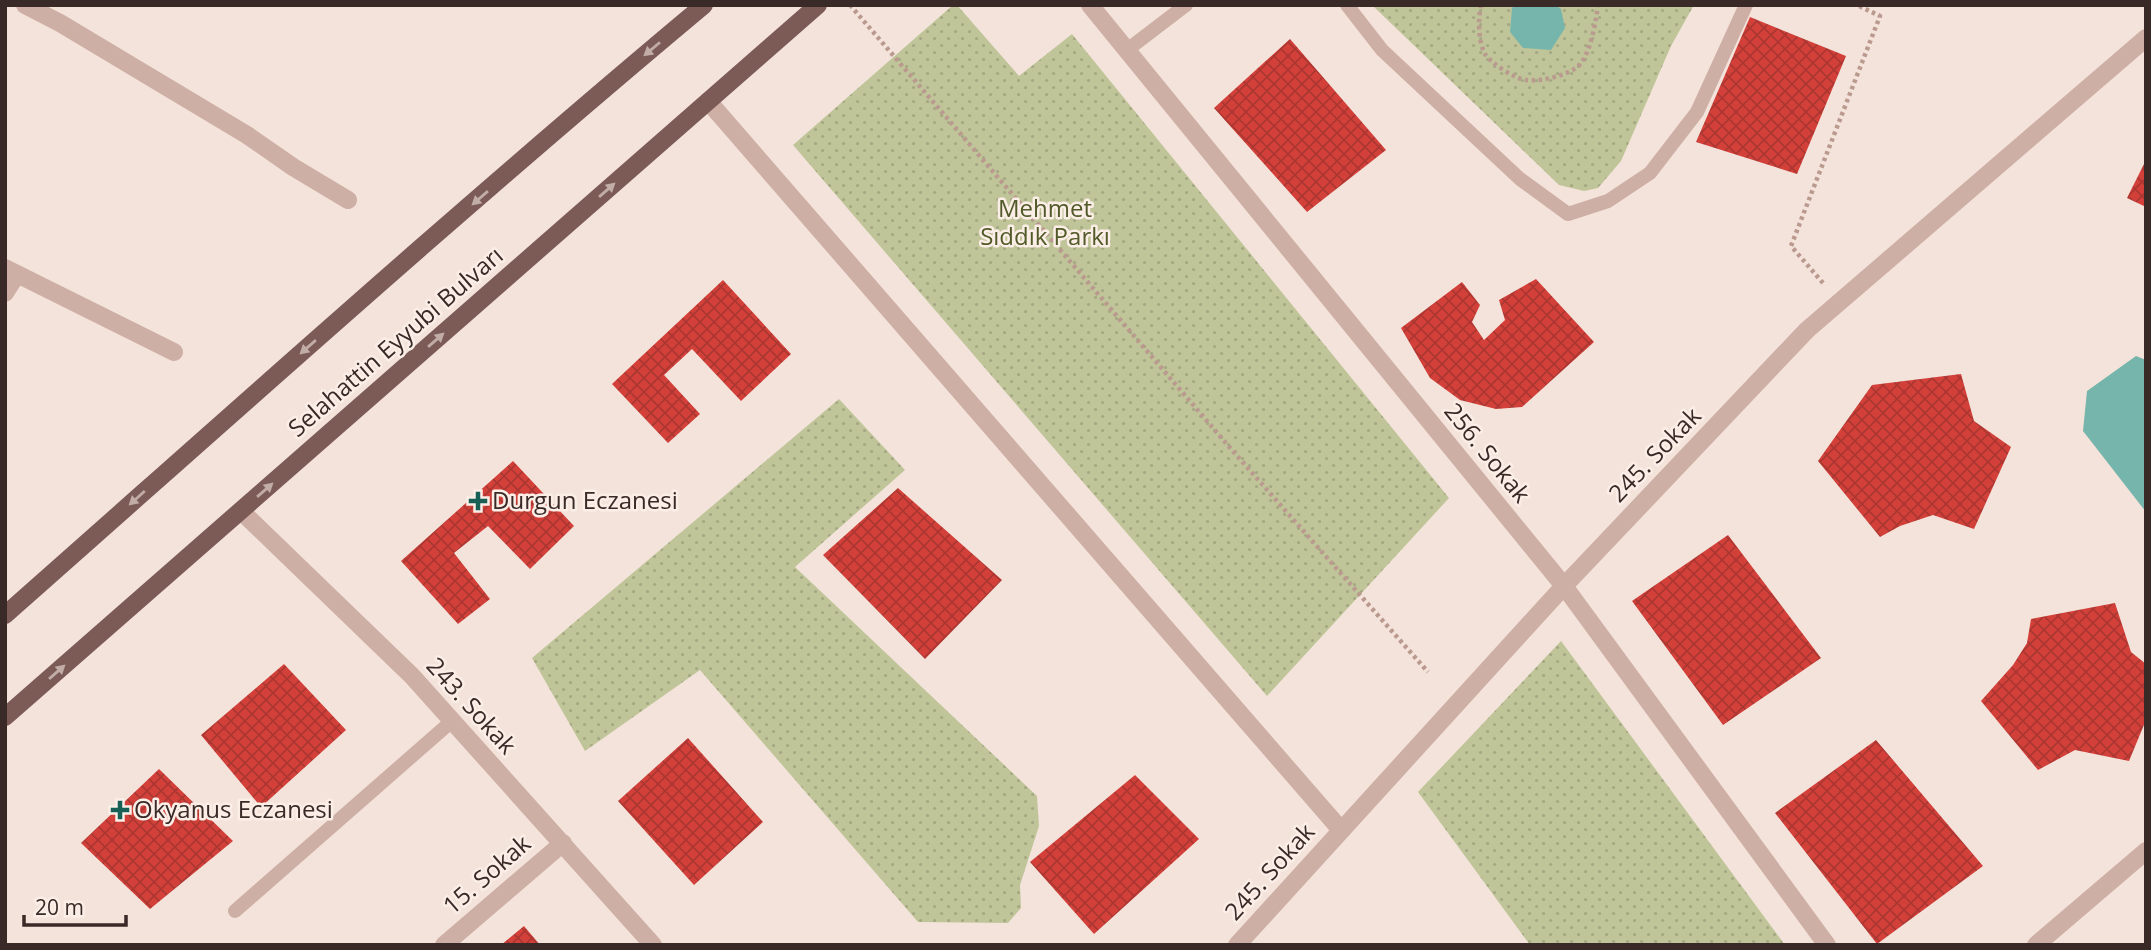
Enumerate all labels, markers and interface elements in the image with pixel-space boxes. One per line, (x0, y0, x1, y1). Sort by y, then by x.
one-way arrow (643, 41, 660, 56)
one-way arrow (598, 182, 616, 198)
one-way arrow (471, 190, 488, 205)
park label: Mehmet Sıddık Parkı (980, 191, 1110, 252)
street label: Selahattin Eyyubi Bulvarı (281, 238, 510, 443)
one-way arrow (427, 332, 445, 348)
one-way arrow (299, 339, 317, 355)
street label: 256. Sokak (1438, 395, 1539, 509)
street label: 245. Sokak (1600, 399, 1708, 509)
one-way arrow (256, 483, 273, 498)
place label: Durgun Eczanesi (492, 483, 678, 516)
one-way arrow (129, 490, 146, 505)
marker: Durgun Eczanesi (470, 493, 486, 509)
street label: 243. Sokak (420, 649, 525, 761)
one-way arrow (48, 665, 65, 680)
place label: Okyanus Eczanesi (134, 792, 333, 825)
marker: Okyanus Eczanesi (112, 802, 128, 818)
street label: 245. Sokak (1217, 815, 1322, 927)
street label: 15. Sokak (435, 826, 537, 921)
scale bar (24, 884, 126, 928)
text: 20 m (35, 893, 84, 921)

